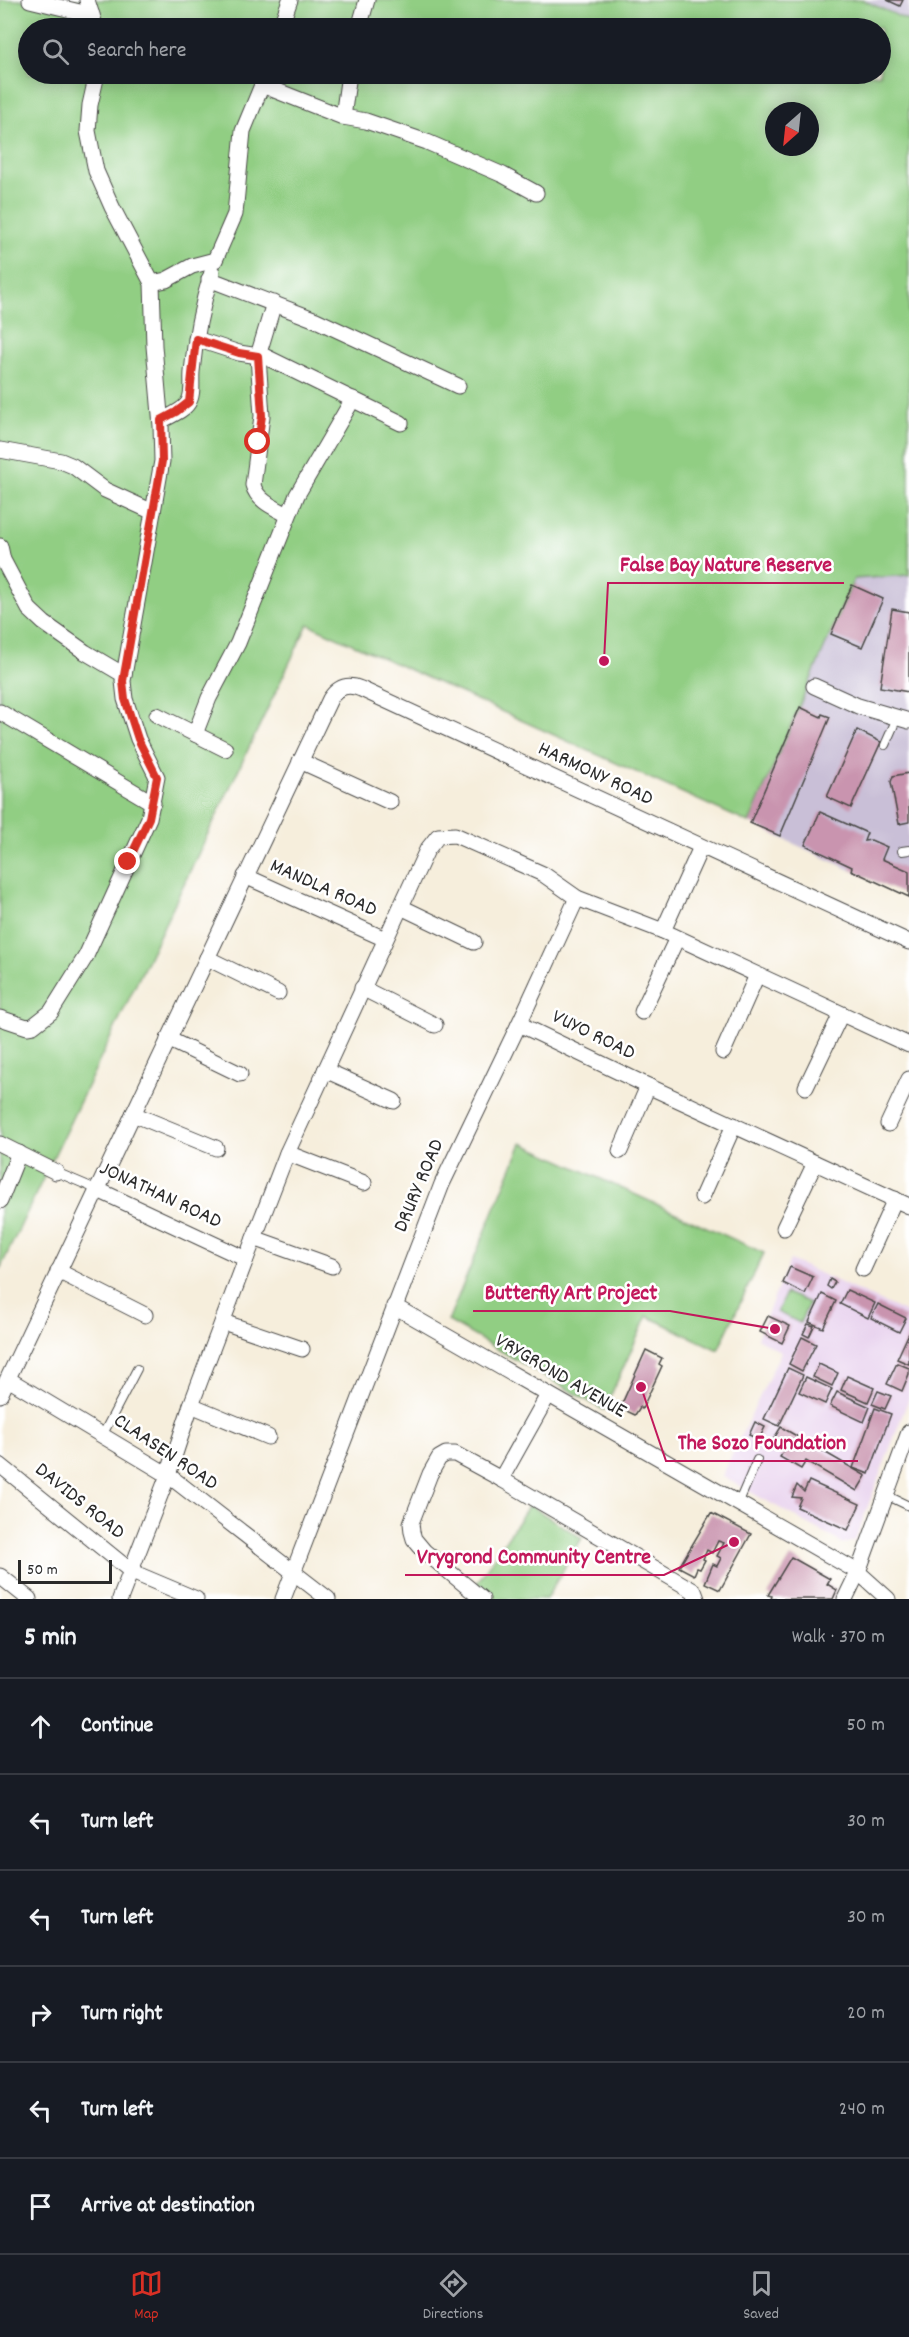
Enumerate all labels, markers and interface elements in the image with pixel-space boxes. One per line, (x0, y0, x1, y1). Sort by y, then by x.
search box (18, 18, 891, 84)
icon: search (39, 35, 72, 68)
text: Search here (87, 36, 186, 67)
north arrow (765, 102, 819, 156)
route start (244, 428, 270, 454)
callout: False Bay Nature Reserve (608, 543, 844, 583)
text: False Bay Nature Reserve (620, 551, 832, 582)
street label: HARMONY ROAD (532, 735, 658, 815)
route end (114, 848, 140, 874)
street label: MANDLA ROAD (265, 852, 382, 926)
street label: VUYO ROAD (546, 1003, 640, 1069)
street label: DRURY ROAD (387, 1135, 453, 1237)
street label: JONATHAN ROAD (94, 1155, 226, 1238)
callout: Butterfly Art Project (473, 1271, 670, 1311)
text: Butterfly Art Project (485, 1279, 658, 1310)
street label: VRYGROND AVENUE (488, 1327, 632, 1427)
street label: CLAASEN ROAD (107, 1407, 223, 1499)
callout: The Sozo Foundation (666, 1421, 858, 1461)
text: The Sozo Foundation (678, 1429, 846, 1460)
street label: DAVIDS ROAD (27, 1456, 131, 1548)
callout: Vrygrond Community Centre (405, 1535, 664, 1575)
text: Vrygrond Community Centre (417, 1543, 651, 1574)
scale bar (18, 1557, 112, 1584)
text: 50 m (27, 1559, 58, 1582)
text: 5 min (24, 1620, 77, 1657)
text: Walk · 370 m (792, 1624, 885, 1652)
icon: ahead (24, 1710, 57, 1743)
text: Continue (81, 1711, 153, 1742)
text: 50 m (847, 1712, 885, 1740)
icon: left (24, 1806, 57, 1839)
text: Turn left (81, 1807, 153, 1838)
text: 30 m (847, 1808, 885, 1836)
icon: left (24, 1902, 57, 1935)
text: Turn left (81, 1903, 153, 1934)
text: 30 m (847, 1904, 885, 1932)
icon: right (24, 1998, 57, 2031)
text: Turn right (81, 1999, 163, 2030)
text: 20 m (847, 2000, 885, 2028)
icon: left (24, 2094, 57, 2127)
text: Turn left (81, 2095, 153, 2126)
text: 240 m (839, 2096, 885, 2124)
icon: arrive (24, 2190, 57, 2223)
text: Arrive at destination (81, 2191, 255, 2222)
tab: Map (130, 2267, 163, 2326)
tab: Directions (423, 2267, 483, 2326)
tab: Saved (743, 2267, 779, 2326)

